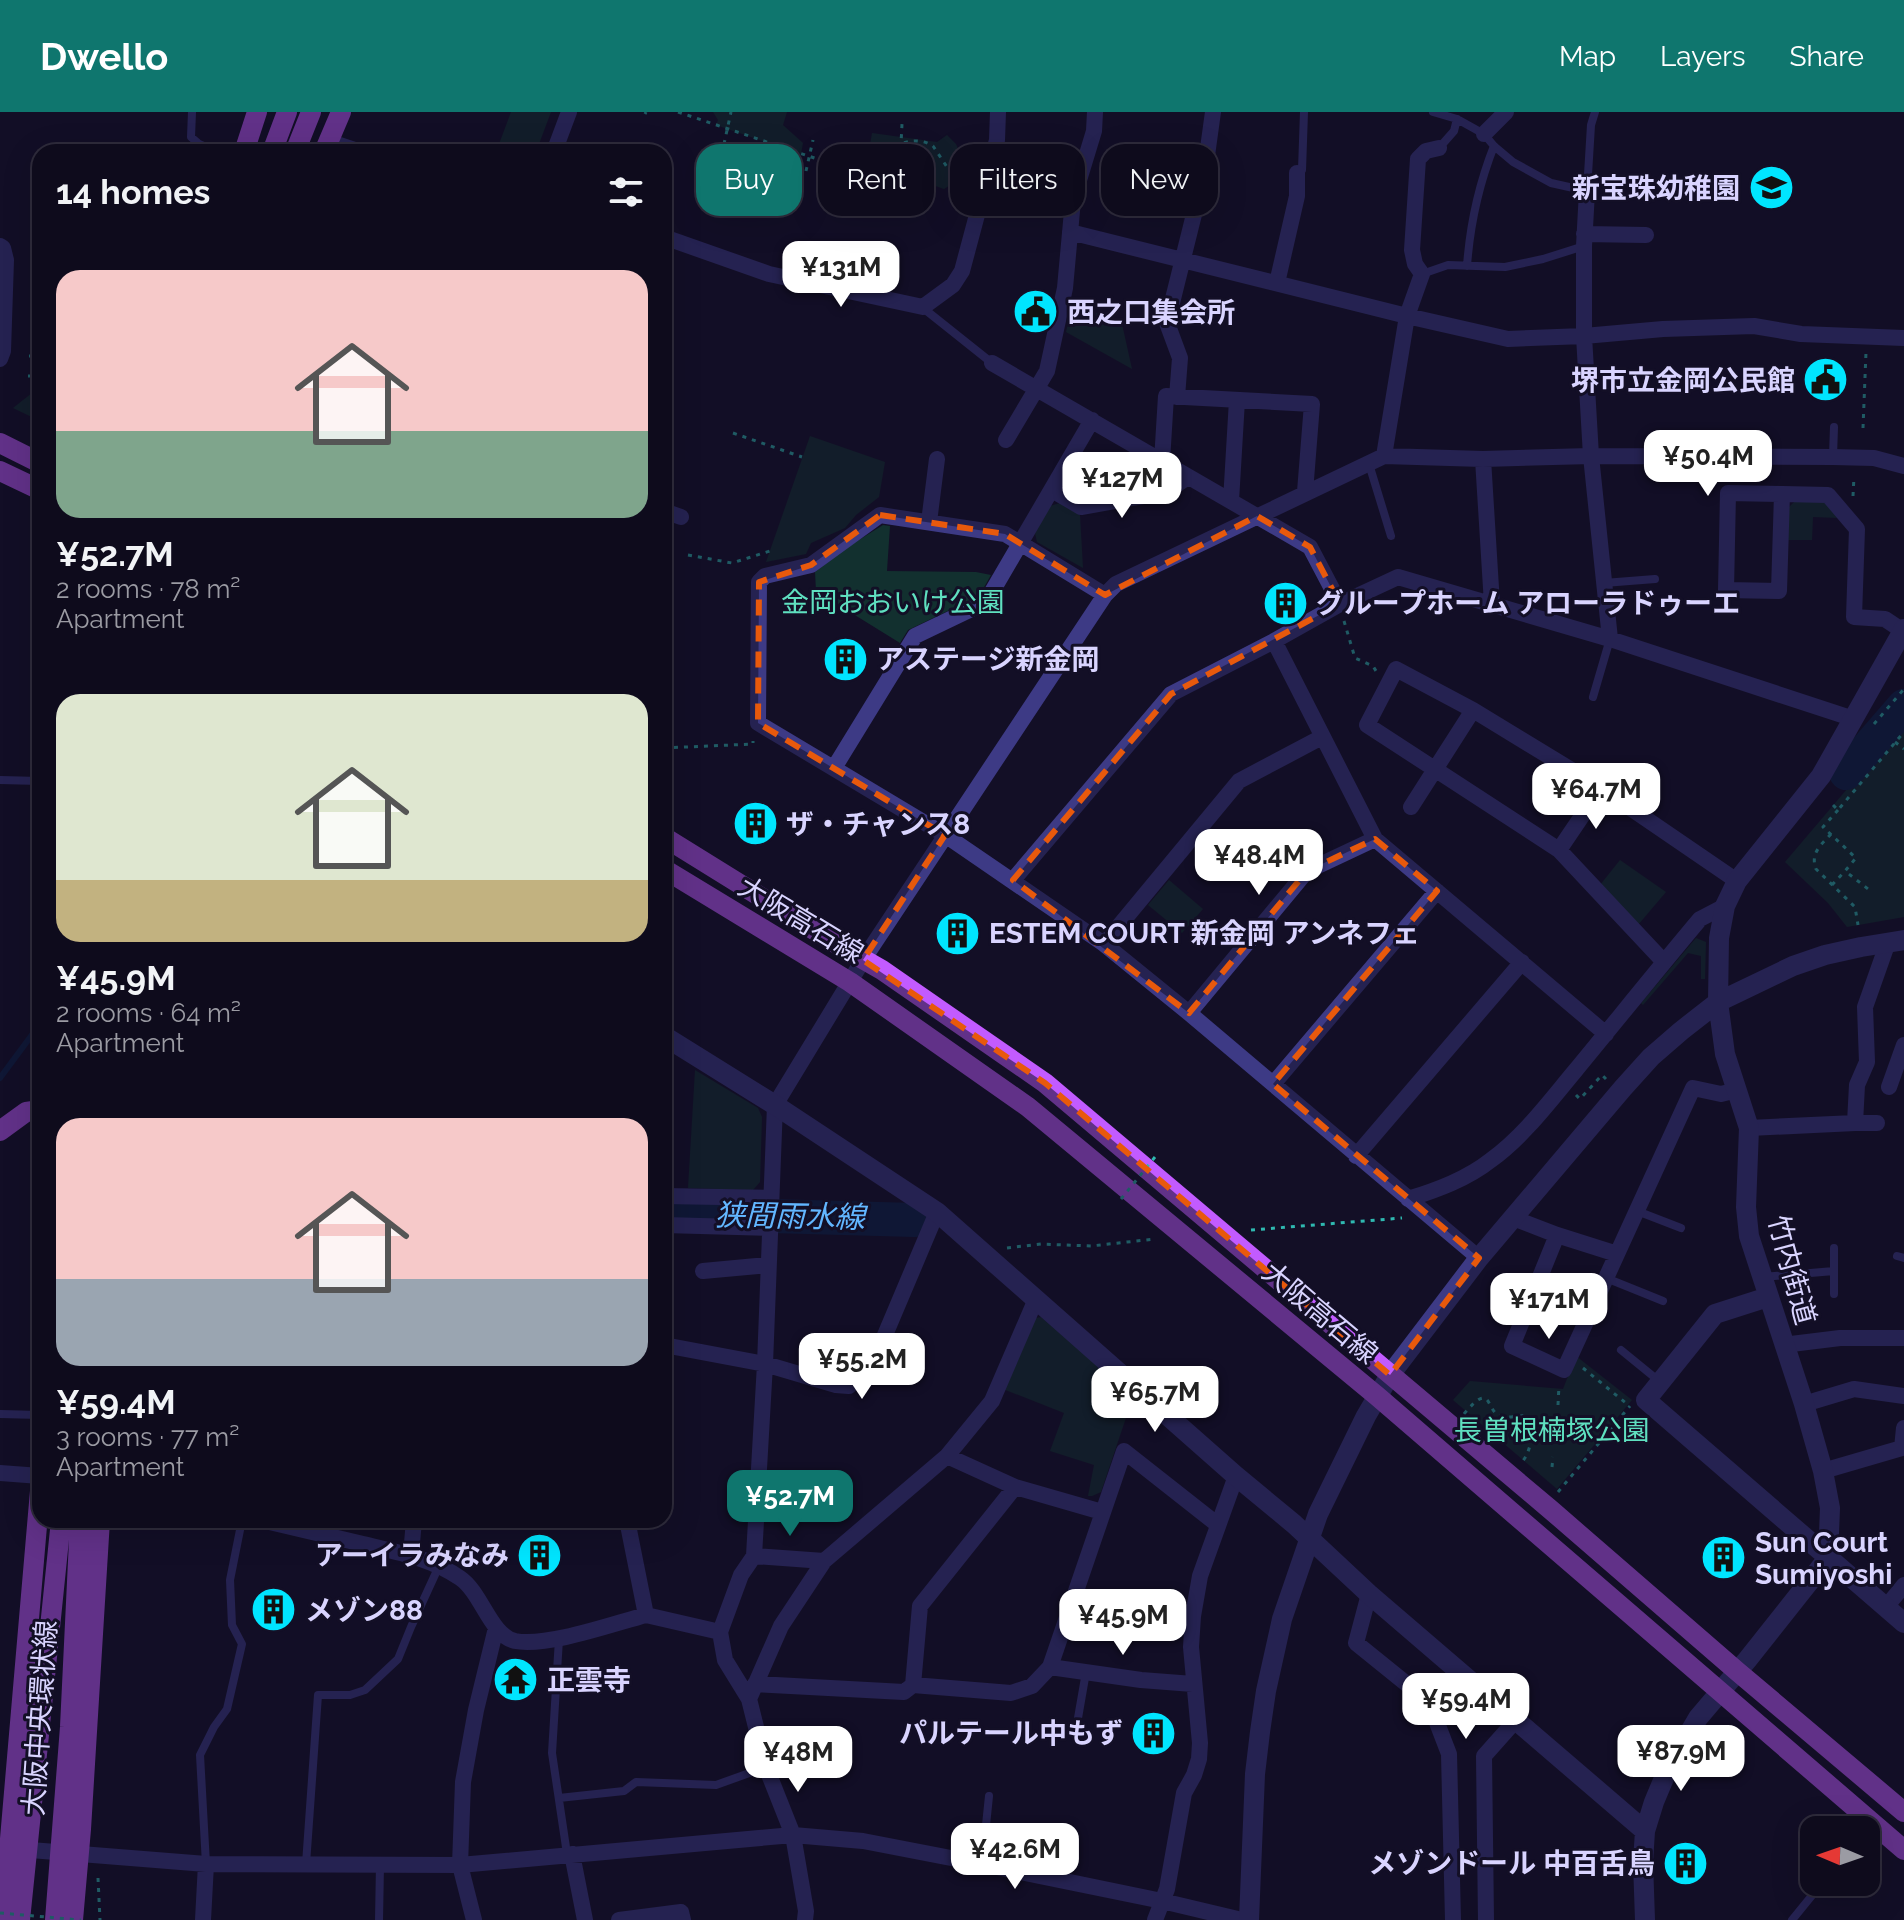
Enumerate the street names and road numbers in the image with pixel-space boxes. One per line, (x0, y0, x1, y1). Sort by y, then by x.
street label: 大阪高石線 (732, 870, 870, 970)
street label: 竹内街道 (1762, 1212, 1822, 1328)
street label: 大阪高石線 (1256, 1255, 1384, 1371)
street label: 大阪中央環状線 (17, 1619, 63, 1817)

